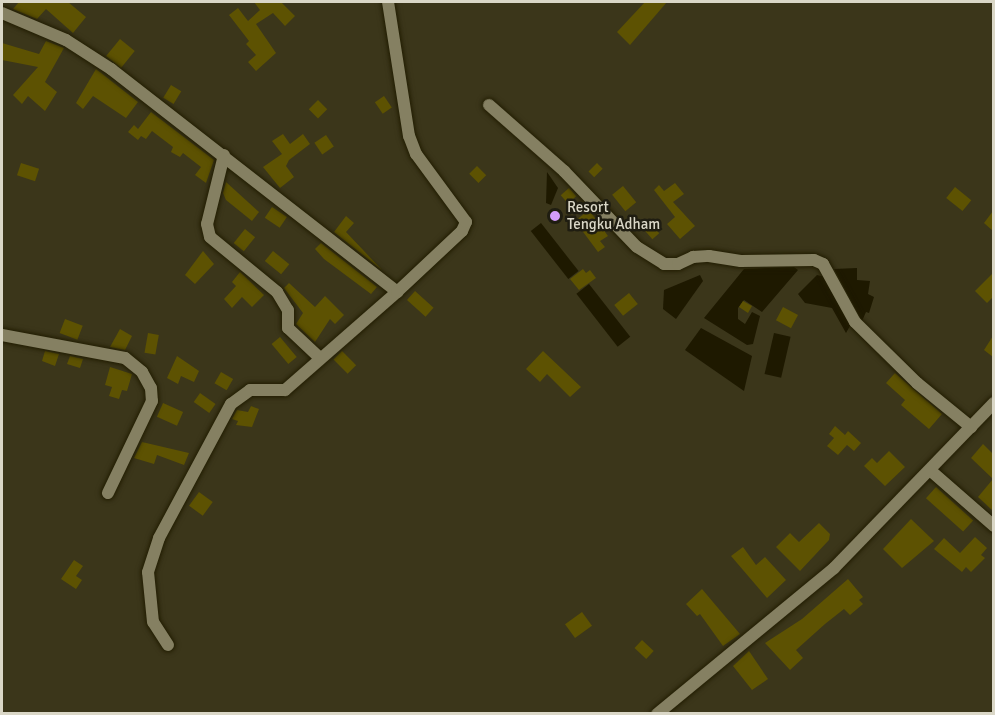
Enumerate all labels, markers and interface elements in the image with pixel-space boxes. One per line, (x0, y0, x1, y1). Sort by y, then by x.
place label: Resort Tengku Adham (567, 198, 660, 233)
marker: Resort Tengku Adham (548, 209, 562, 223)

